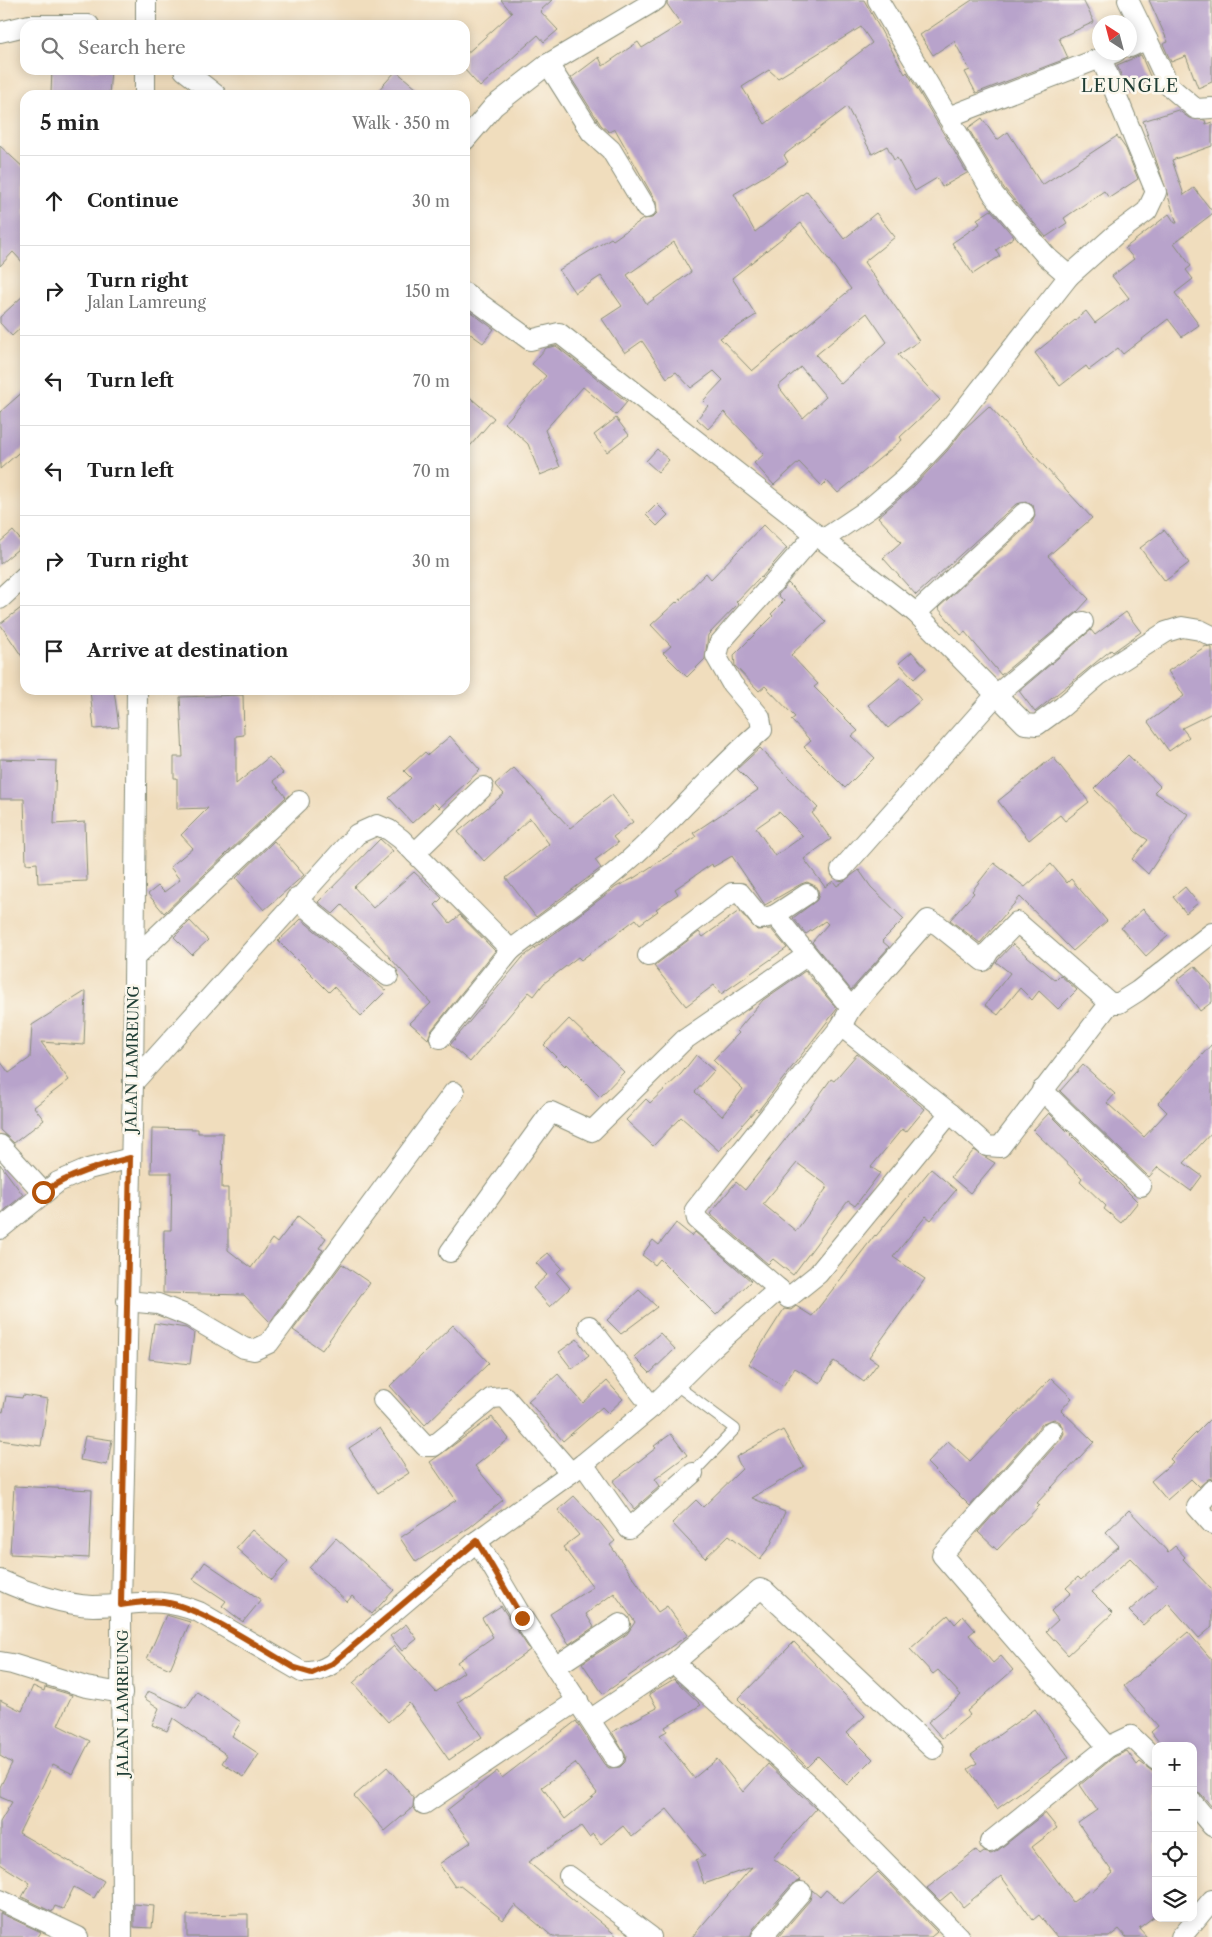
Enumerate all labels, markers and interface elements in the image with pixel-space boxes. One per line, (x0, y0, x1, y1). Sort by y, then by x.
north arrow (1092, 15, 1137, 60)
search box (20, 20, 470, 75)
icon: search (38, 34, 66, 62)
text: Search here (78, 36, 186, 59)
district label: LEUNGLE (1081, 75, 1179, 97)
text: 5 min (40, 110, 100, 135)
text: Walk · 350 m (352, 113, 450, 133)
icon: ahead (40, 187, 68, 215)
text: Continue (87, 189, 179, 212)
text: 30 m (412, 191, 450, 211)
text: Turn right (87, 269, 188, 292)
icon: right (40, 277, 68, 305)
text: 150 m (405, 281, 450, 301)
text: Jalan Lamreung (87, 292, 206, 312)
icon: left (40, 367, 68, 395)
text: Turn left (87, 369, 174, 392)
text: 70 m (413, 371, 450, 391)
icon: left (40, 457, 68, 485)
text: Turn left (87, 459, 174, 482)
text: 70 m (413, 461, 450, 481)
icon: right (40, 547, 68, 575)
text: Turn right (87, 549, 188, 572)
text: 30 m (412, 551, 450, 571)
icon: arrive (40, 637, 68, 665)
text: Arrive at destination (87, 639, 288, 662)
street label: JALAN LAMREUNG (121, 985, 143, 1135)
route start (32, 1181, 55, 1204)
route end (511, 1607, 534, 1630)
street label: JALAN LAMREUNG (113, 1629, 132, 1779)
map controls (1152, 1742, 1197, 1922)
button: + (1152, 1742, 1197, 1787)
button: − (1152, 1787, 1197, 1832)
button: locate (1152, 1832, 1197, 1877)
button: layers (1152, 1877, 1197, 1922)

